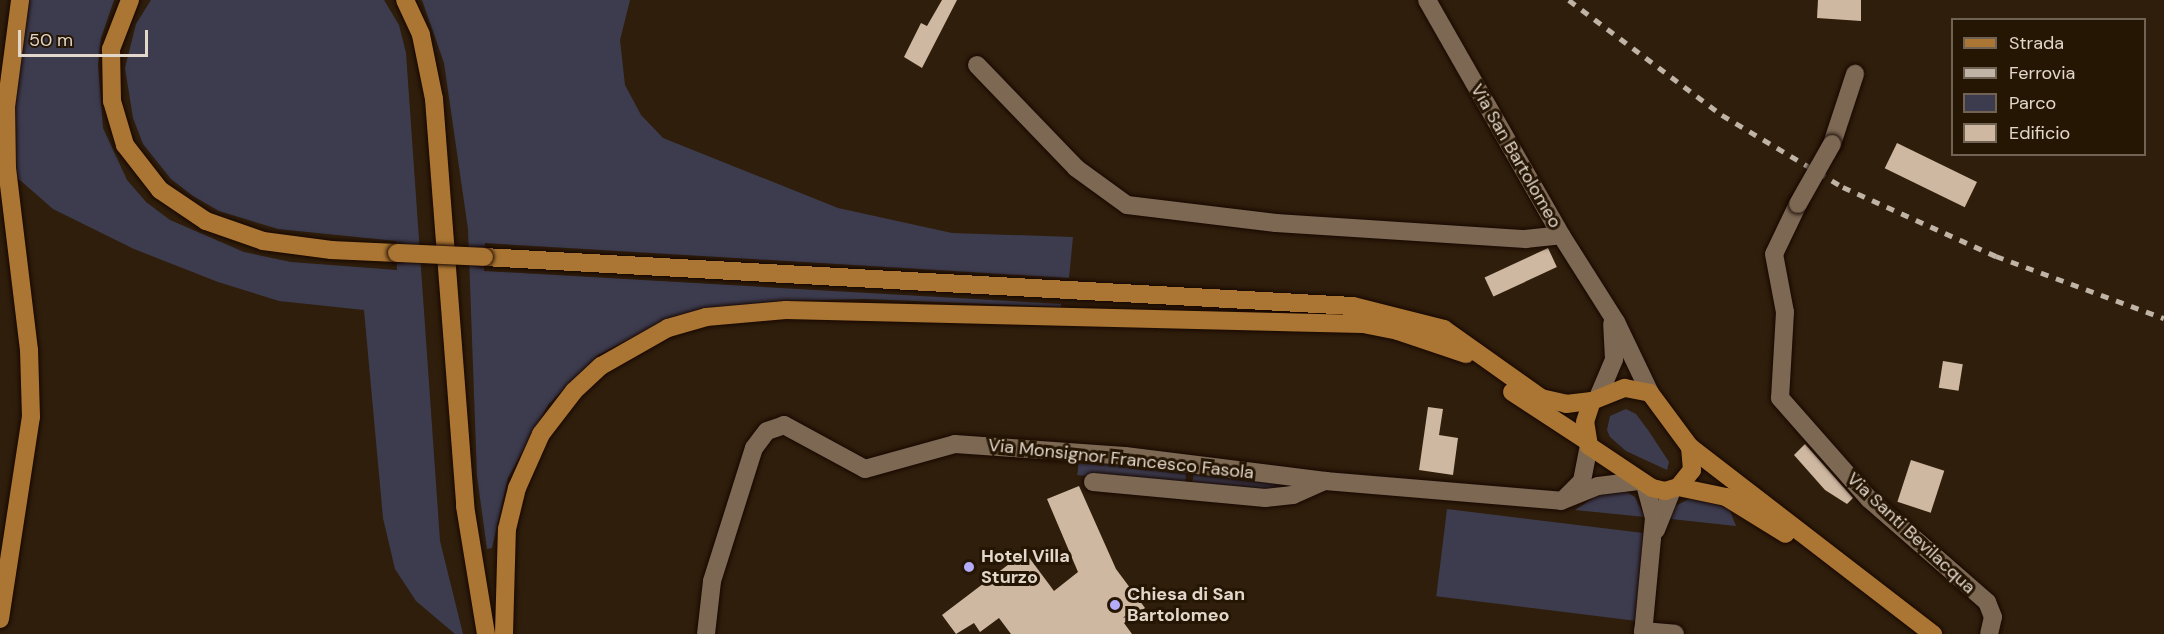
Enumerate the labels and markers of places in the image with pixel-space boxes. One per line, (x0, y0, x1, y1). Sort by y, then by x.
place label: Hotel Villa Sturzo (981, 546, 1070, 588)
marker: Hotel Villa Sturzo (962, 560, 976, 574)
place label: Chiesa di San Bartolomeo (1127, 584, 1245, 626)
marker: Chiesa di San Bartolomeo (1108, 598, 1122, 612)

